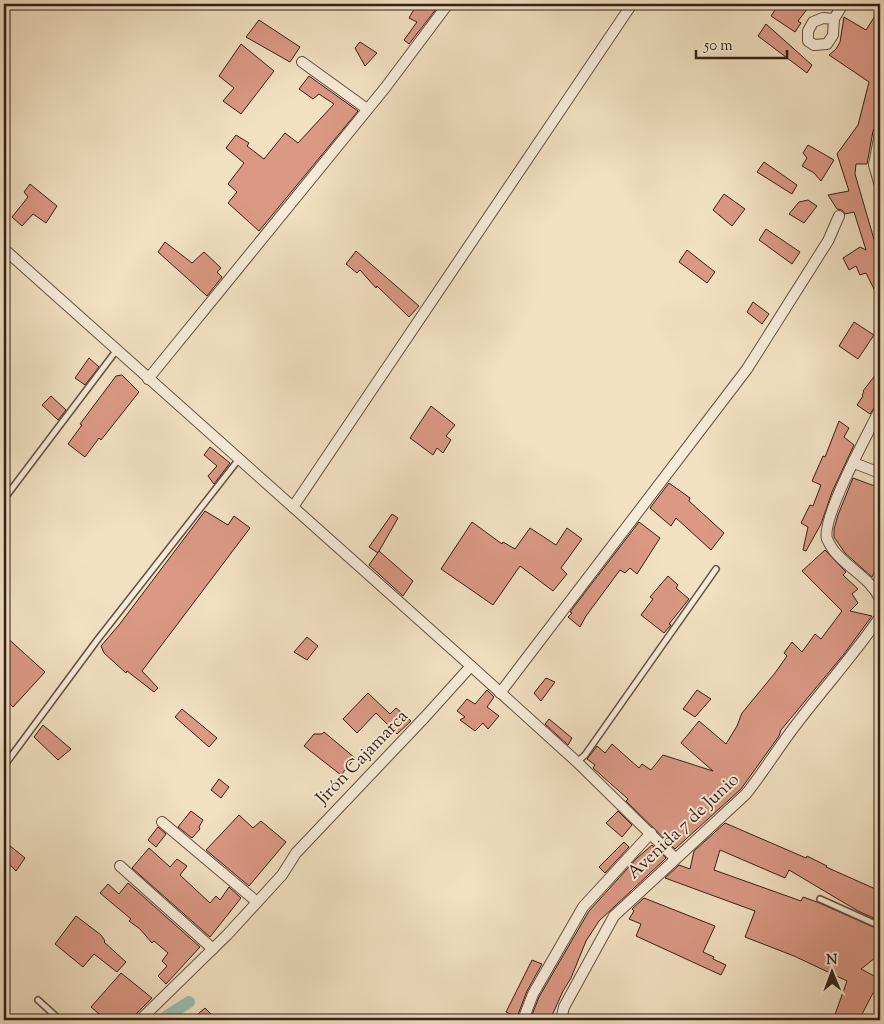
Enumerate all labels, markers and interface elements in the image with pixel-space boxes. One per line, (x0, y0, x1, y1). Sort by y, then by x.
scale bar (696, 28, 788, 60)
text: 50 m (703, 36, 733, 57)
street label: Jirón Cajamarca (310, 705, 415, 812)
street label: Avenida 7 de Junio (622, 768, 746, 886)
north arrow (806, 946, 856, 996)
text: N (826, 951, 838, 971)

